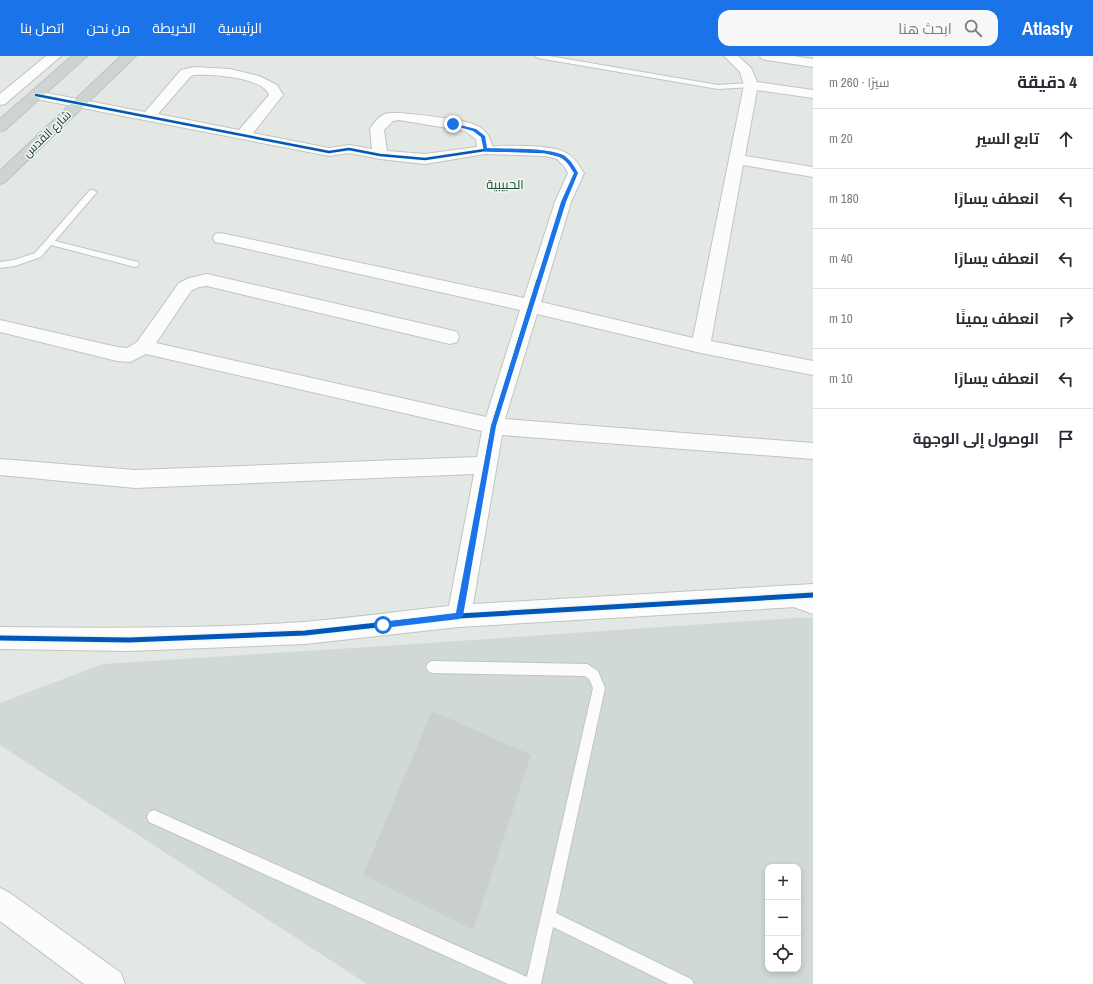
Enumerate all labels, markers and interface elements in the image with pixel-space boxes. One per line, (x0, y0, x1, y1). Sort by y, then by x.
search box (718, 10, 998, 46)
text: Atlasly (1022, 15, 1073, 41)
icon: search (962, 17, 984, 39)
text: ابحث هنا (898, 18, 952, 39)
text: اتصل بنا (20, 19, 64, 37)
text: من نحن (86, 19, 130, 37)
text: الخريطة (152, 19, 196, 37)
text: الرئيسية (218, 19, 262, 37)
text: 4 دقيقة (1017, 70, 1077, 93)
text: سيرًا · 260 m (829, 74, 890, 91)
street label: شارع القدس (19, 107, 75, 161)
route end (444, 115, 462, 133)
text: تابع السير (976, 128, 1039, 149)
icon: ahead (1055, 128, 1077, 150)
text: 20 m (829, 130, 853, 147)
district label: الحبيبية (486, 176, 524, 193)
text: انعطف يسارًا (954, 188, 1039, 209)
icon: left (1055, 188, 1077, 210)
text: 180 m (829, 190, 859, 207)
text: انعطف يسارًا (954, 248, 1039, 269)
icon: left (1055, 248, 1077, 270)
text: 40 m (829, 250, 853, 267)
text: انعطف يمينًا (956, 308, 1039, 329)
icon: right (1055, 308, 1077, 330)
text: 10 m (829, 310, 853, 327)
text: انعطف يسارًا (954, 368, 1039, 389)
icon: left (1055, 368, 1077, 390)
text: 10 m (829, 370, 853, 387)
text: الوصول إلى الوجهة (913, 428, 1039, 449)
icon: arrive (1055, 428, 1077, 450)
route start (374, 616, 392, 634)
map controls (765, 864, 801, 972)
button: + (765, 864, 801, 900)
button: − (765, 900, 801, 936)
button: locate (765, 936, 801, 972)

